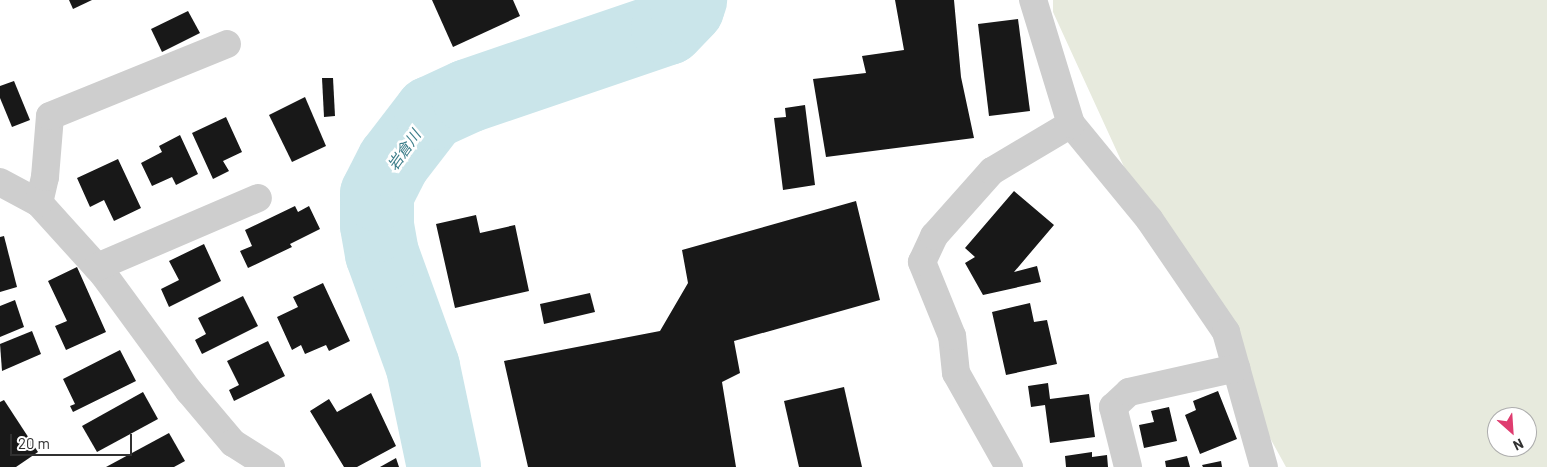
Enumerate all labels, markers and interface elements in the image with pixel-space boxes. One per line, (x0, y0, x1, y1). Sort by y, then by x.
water label: 岩倉川 (384, 126, 424, 174)
north arrow (1487, 407, 1537, 457)
scale bar (12, 424, 135, 456)
text: 20 m (18, 434, 50, 452)
text: N (1510, 435, 1526, 455)

